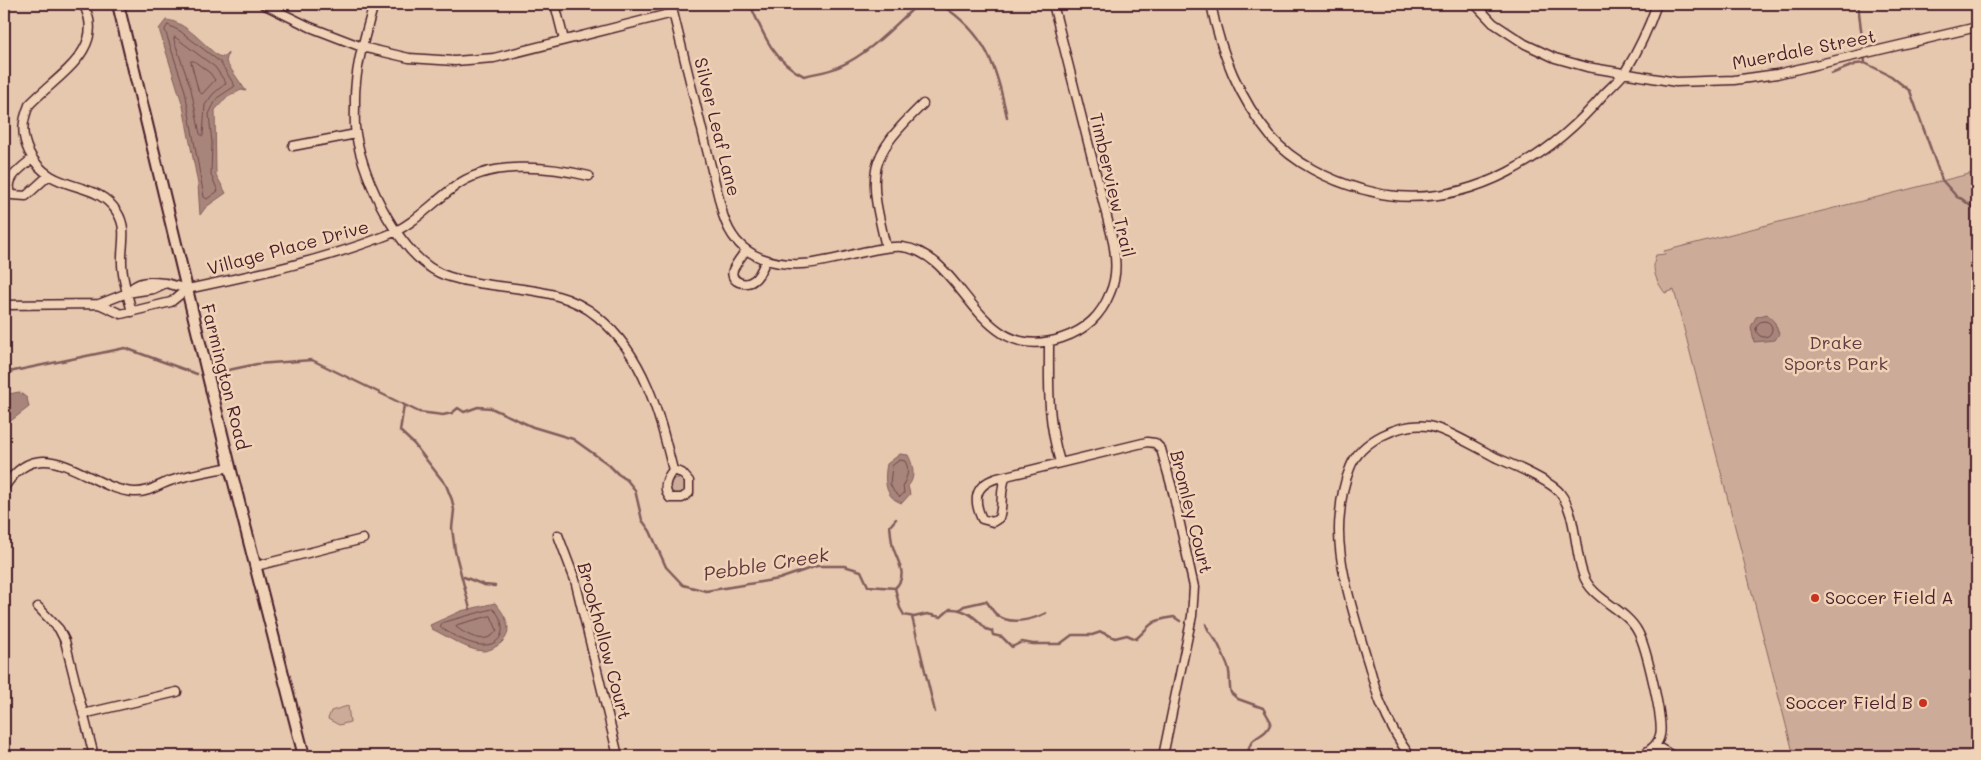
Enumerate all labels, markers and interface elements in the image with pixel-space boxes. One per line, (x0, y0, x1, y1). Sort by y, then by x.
street label: Muerdale Street (1730, 23, 1878, 75)
street label: Silver Leaf Lane (689, 55, 747, 199)
street label: Timberview Trail (1085, 110, 1141, 259)
street label: Village Place Drive (204, 214, 371, 280)
street label: Farmington Road (196, 301, 256, 452)
park label: Drake Sports Park (1784, 330, 1888, 375)
street label: Bromley Court (1165, 448, 1219, 576)
water label: Pebble Creek (701, 541, 831, 586)
street label: Brookhollow Court (572, 560, 637, 722)
place label: Soccer Field A (1825, 585, 1954, 609)
marker: Soccer Field A (1809, 592, 1821, 604)
place label: Soccer Field B (1786, 690, 1913, 714)
marker: Soccer Field B (1917, 697, 1929, 709)

